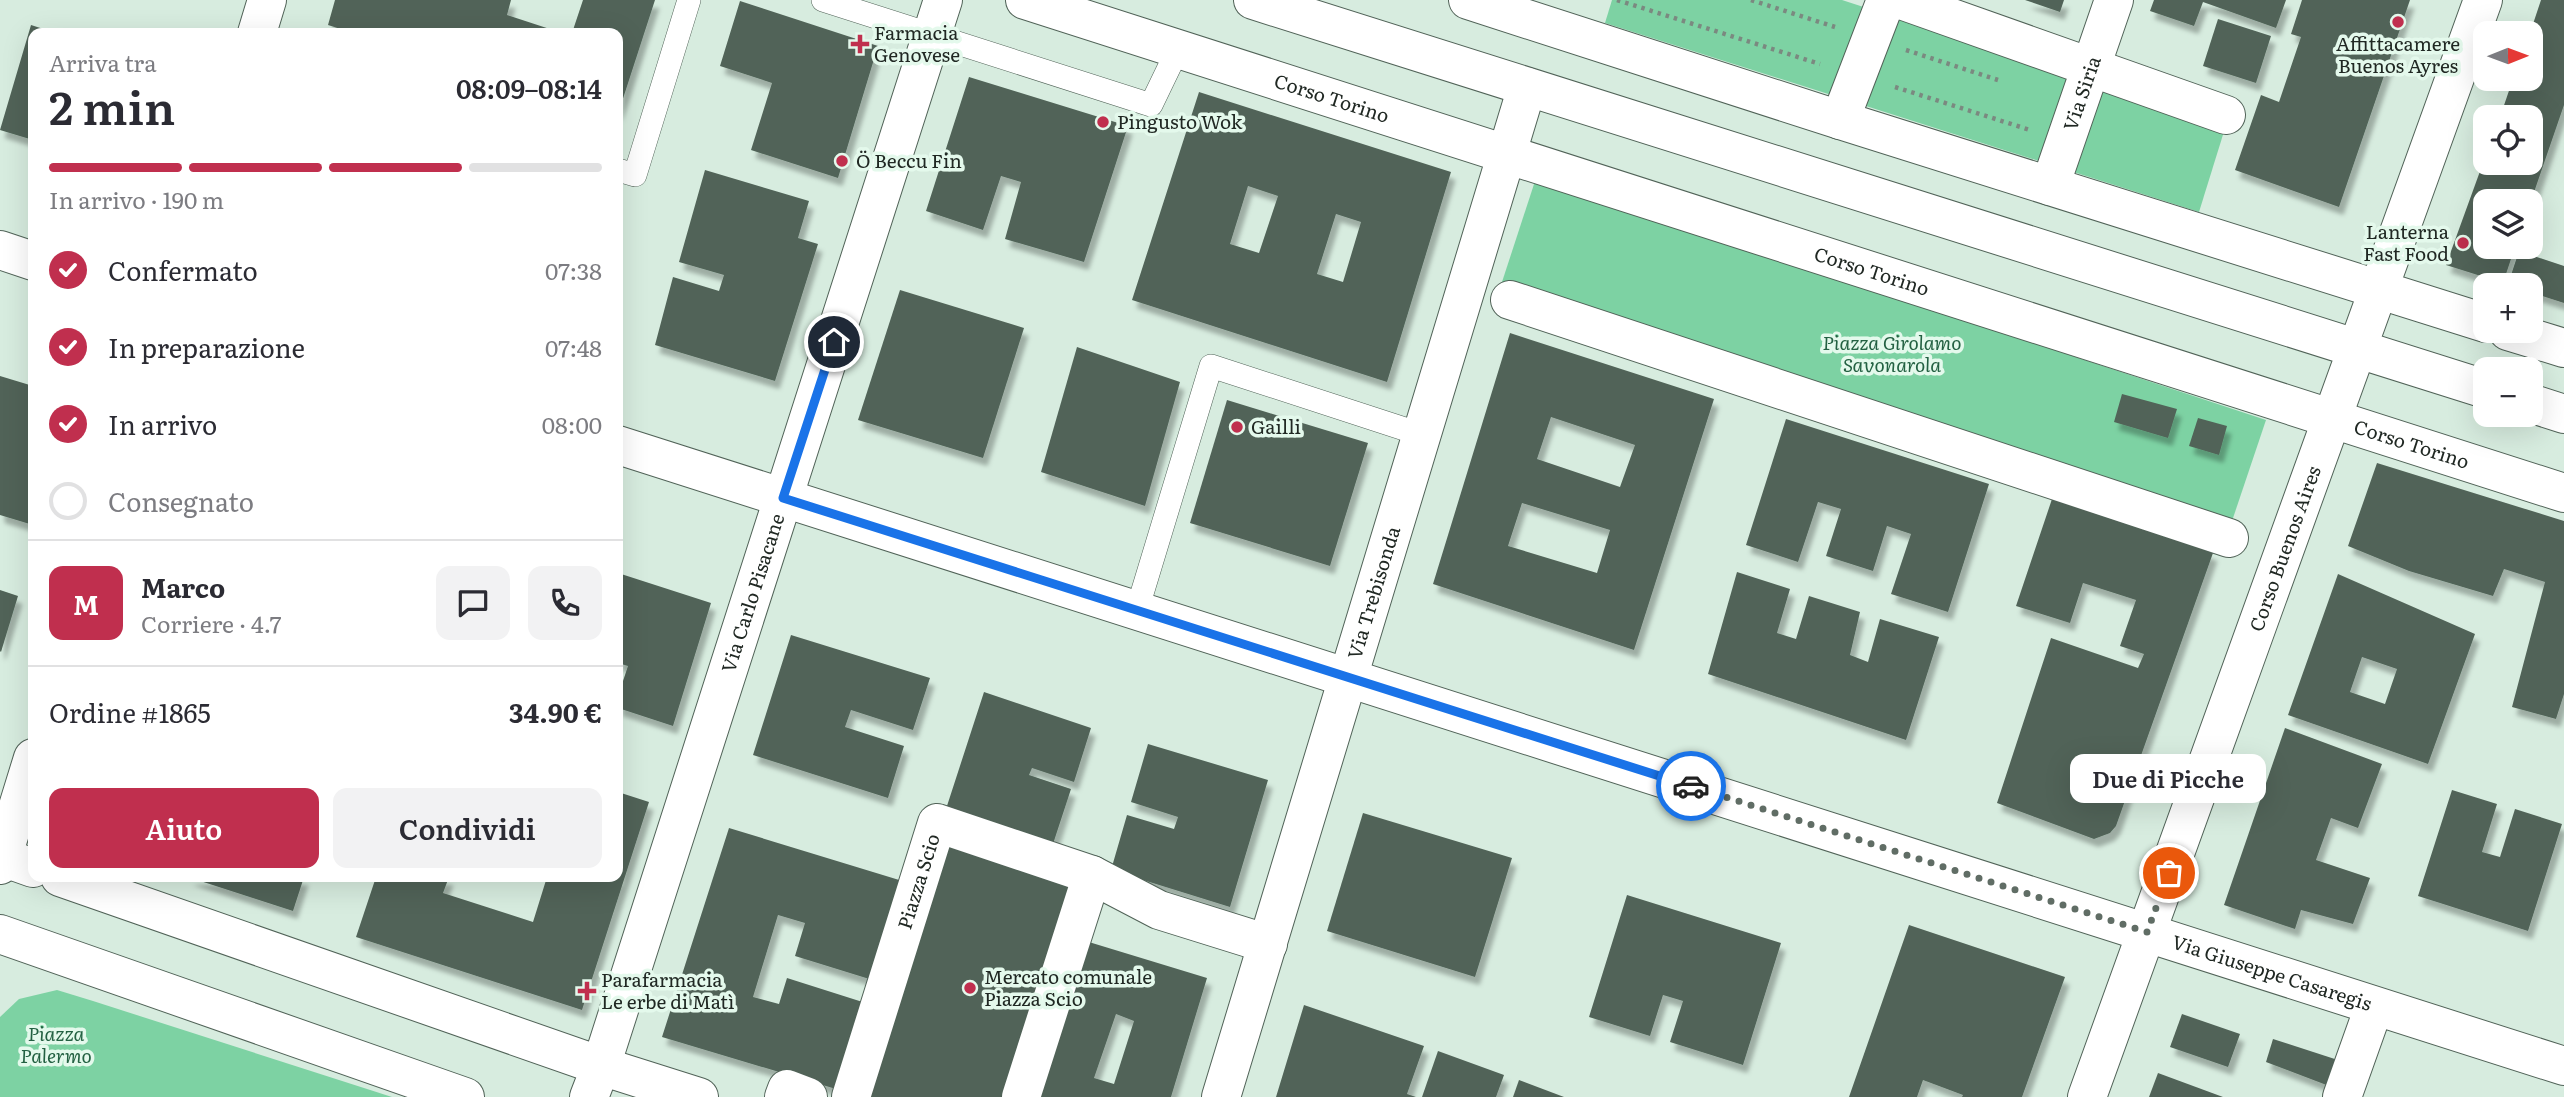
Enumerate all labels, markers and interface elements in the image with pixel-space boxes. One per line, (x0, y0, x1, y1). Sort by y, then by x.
marker: Affittacamere Buenos Ayres (2390, 14, 2406, 30)
place label: Farmacia Genovese (874, 18, 960, 68)
north arrow (2473, 21, 2543, 91)
map controls (2473, 21, 2543, 427)
place label: Affittacamere Buenos Ayres (2336, 29, 2460, 79)
marker: Farmacia Genovese (852, 36, 868, 52)
text: Arriva tra (49, 45, 157, 79)
street label: Via Siria (2055, 51, 2107, 134)
street label: Corso Torino (1271, 66, 1393, 129)
text: 08:09–08:14 (456, 68, 602, 107)
text: 2 min (49, 71, 175, 139)
button: locate (2473, 105, 2543, 175)
place label: Pingusto Wok (1117, 107, 1243, 135)
marker: Pingusto Wok (1095, 114, 1111, 130)
place label: Ö Beccu Fin (856, 146, 962, 174)
marker: Ö Beccu Fin (834, 153, 850, 169)
text: In arrivo · 190 m (49, 182, 224, 216)
button: layers (2473, 189, 2543, 259)
place label: Lanterna Fast Food (2363, 217, 2450, 267)
marker: Lanterna Fast Food (2455, 235, 2471, 251)
street label: Corso Torino (1811, 239, 1933, 302)
text: Confermato (108, 250, 258, 289)
icon: check (49, 251, 87, 289)
text: 07:38 (545, 253, 602, 287)
button: + (2473, 273, 2543, 343)
pin (804, 312, 864, 372)
icon: home (815, 323, 853, 361)
text: In preparazione (108, 327, 305, 366)
icon: check (49, 328, 87, 366)
park label: Piazza Girolamo Savonarola (1823, 328, 1961, 378)
text: 07:48 (545, 330, 602, 364)
button: − (2473, 357, 2543, 427)
text: In arrivo (108, 404, 217, 443)
icon: check (49, 405, 87, 443)
text: 08:00 (542, 407, 602, 441)
place label: Gailli (1251, 412, 1301, 440)
street label: Corso Torino (2351, 412, 2473, 475)
marker: Gailli (1229, 419, 1245, 435)
street label: Corso Buenos Aires (2241, 461, 2327, 635)
text: Consegnato (108, 481, 254, 520)
street label: Via Carlo Pisacane (713, 510, 790, 676)
street label: Via Trebisonda (1340, 522, 1406, 662)
button: chat (436, 566, 510, 640)
button: phone (528, 566, 602, 640)
text: Marco (141, 567, 225, 606)
text: M (73, 584, 99, 623)
text: Corriere · 4.7 (141, 606, 282, 640)
text: Ordine #1865 (49, 692, 211, 731)
text: 34.90 € (509, 692, 602, 731)
courier (1656, 751, 1726, 821)
callout: Due di Picche (2071, 754, 2267, 803)
text: Due di Picche (2092, 761, 2244, 795)
icon: car (1672, 767, 1710, 805)
button: Aiuto (49, 788, 319, 868)
button: Condividi (333, 788, 602, 868)
street label: Piazza Scio (890, 830, 946, 932)
pin (2139, 843, 2199, 903)
icon: bag (2150, 854, 2188, 892)
street label: Via Giuseppe Casaregis (2169, 927, 2376, 1017)
place label: Mercato comunale Piazza Scio (984, 962, 1152, 1012)
place label: Parafarmacia Le erbe di Matì (601, 965, 734, 1015)
marker: Mercato comunale Piazza Scio (962, 980, 978, 996)
marker: Parafarmacia Le erbe di Matì (579, 983, 595, 999)
park label: Piazza Palermo (20, 1019, 92, 1069)

